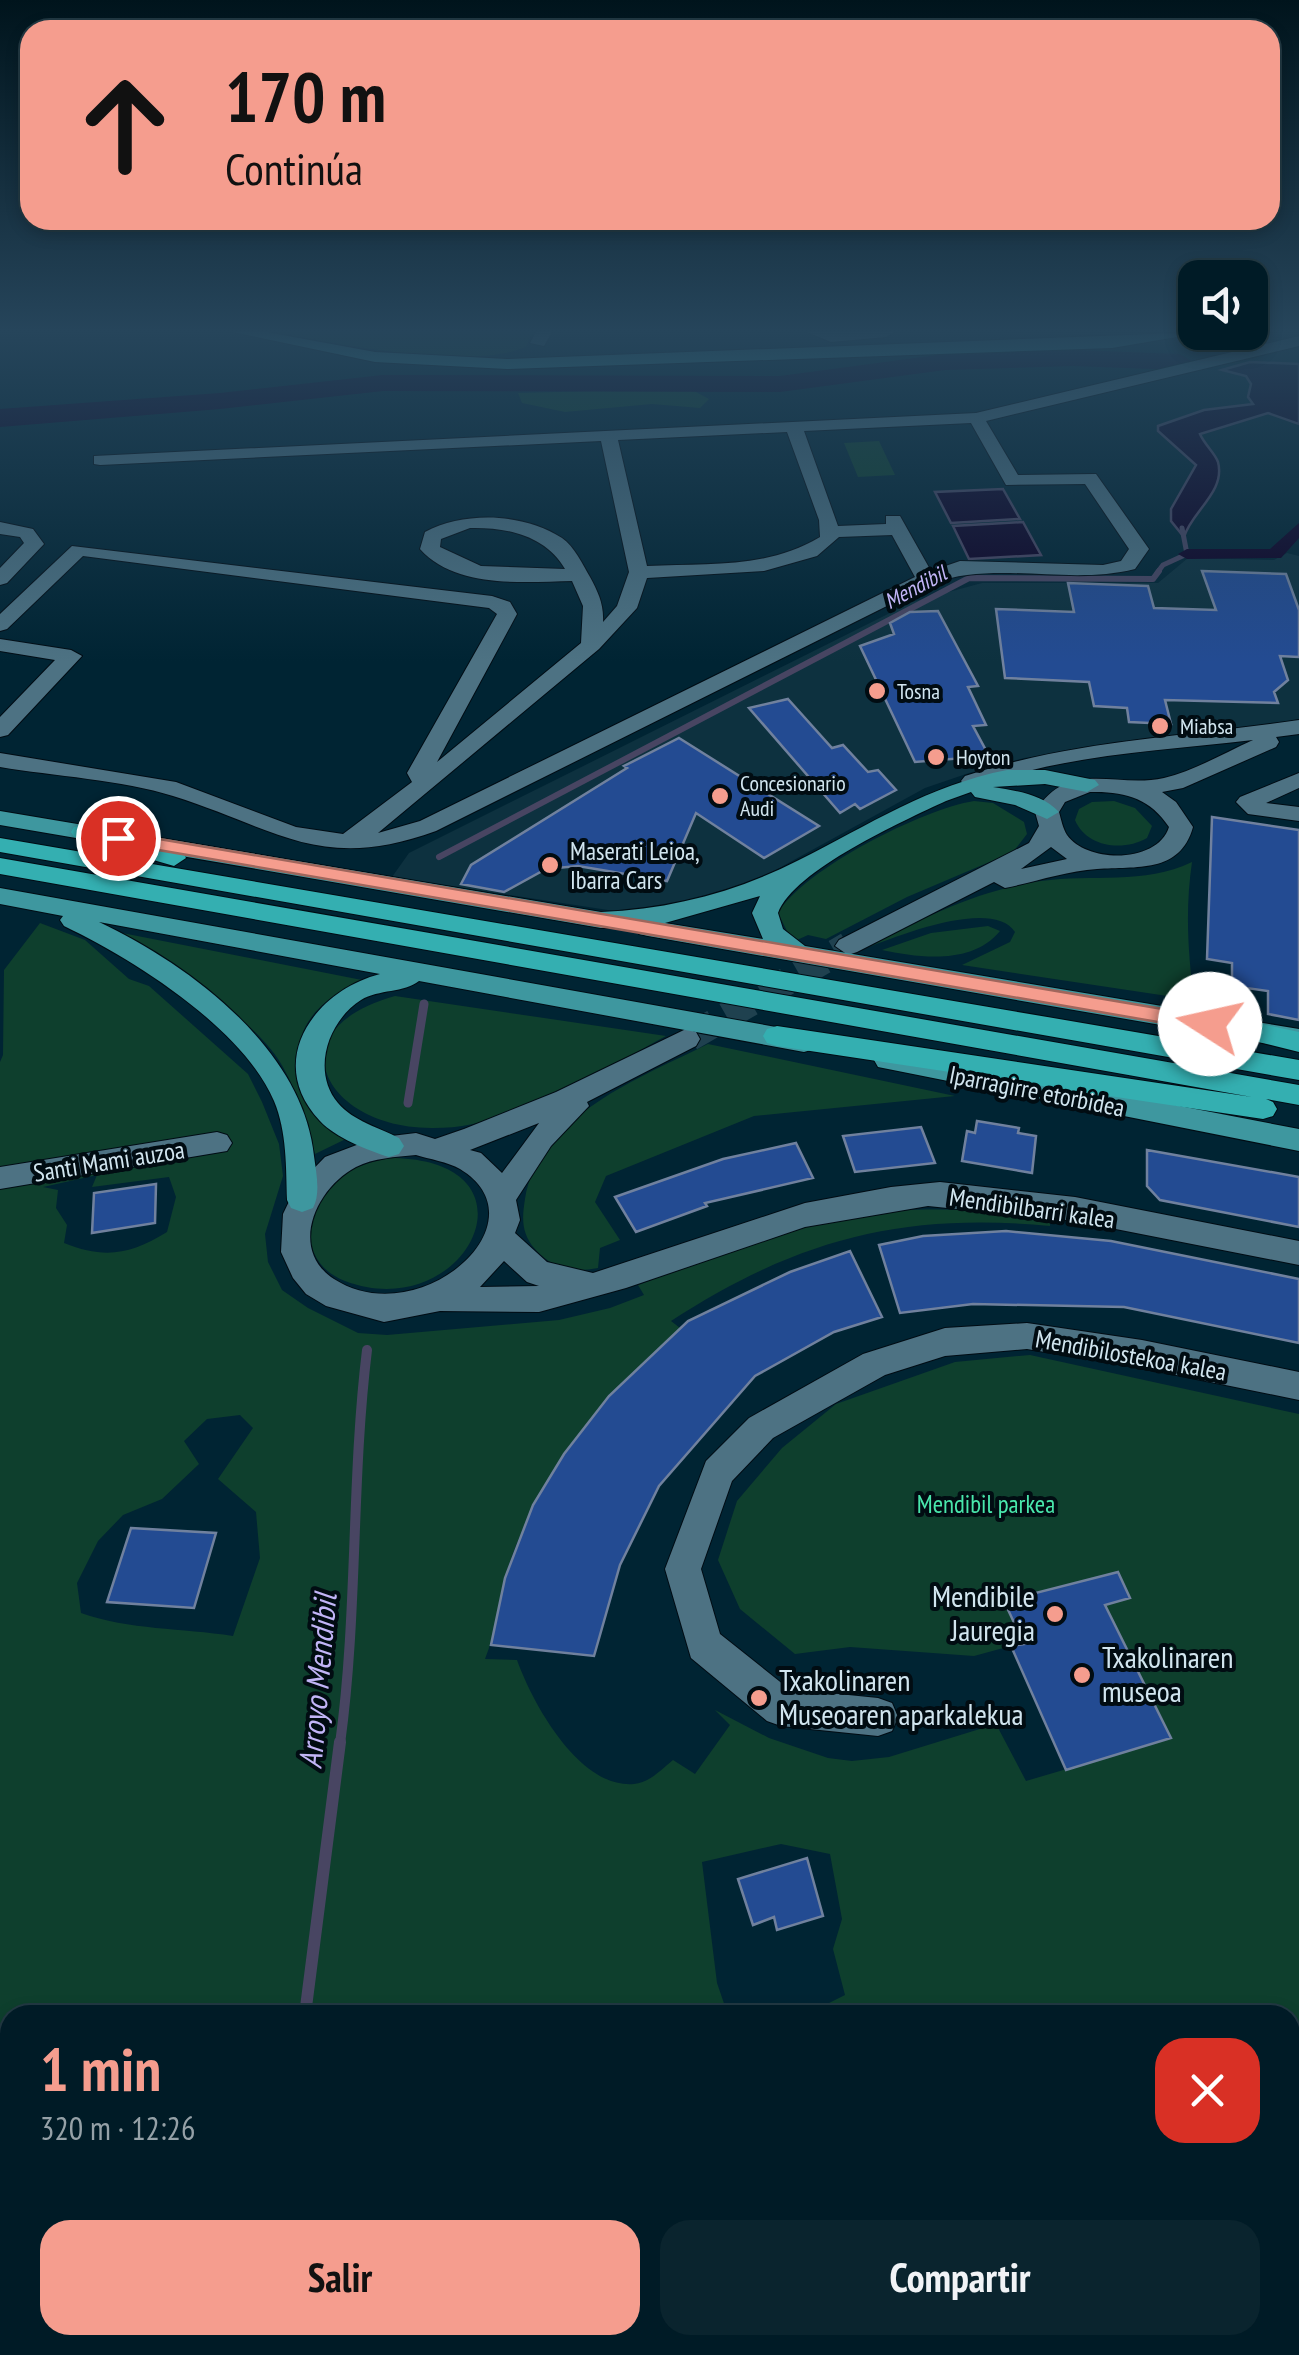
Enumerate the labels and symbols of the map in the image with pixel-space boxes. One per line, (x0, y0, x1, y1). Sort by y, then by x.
water label: Mendibil (879, 558, 953, 615)
place label: Tosna (897, 677, 940, 705)
marker: Tosna (866, 680, 888, 702)
place label: Miabsa (1180, 712, 1233, 740)
marker: Miabsa (1149, 715, 1171, 737)
place label: Hoyton (956, 743, 1010, 771)
marker: Hoyton (925, 746, 947, 768)
place label: Concesionario Audi (740, 769, 846, 822)
marker: Concesionario Audi (709, 785, 731, 807)
pin (76, 796, 161, 881)
place label: Maserati Leioa, Ibarra Cars (570, 835, 700, 896)
marker: Maserati Leioa, Ibarra Cars (539, 854, 561, 876)
position arrow (1158, 972, 1262, 1076)
street label: Iparragirre etorbidea (947, 1058, 1127, 1124)
street label: Santi Mami auzoa (31, 1133, 187, 1189)
street label: Mendibilbarri kalea (947, 1181, 1117, 1235)
street label: Mendibilostekoa kalea (1033, 1322, 1229, 1388)
park label: Mendibil parkea (917, 1488, 1055, 1520)
place label: Mendibile Jauregia (932, 1576, 1035, 1649)
water label: Arroyo Mendibil (288, 1589, 346, 1770)
marker: Mendibile Jauregia (1044, 1603, 1066, 1625)
place label: Txakolinaren museoa (1102, 1637, 1233, 1710)
place label: Txakolinaren Museoaren aparkalekua (779, 1660, 1023, 1733)
marker: Txakolinaren museoa (1071, 1664, 1093, 1686)
marker: Txakolinaren Museoaren aparkalekua (748, 1687, 770, 1709)

